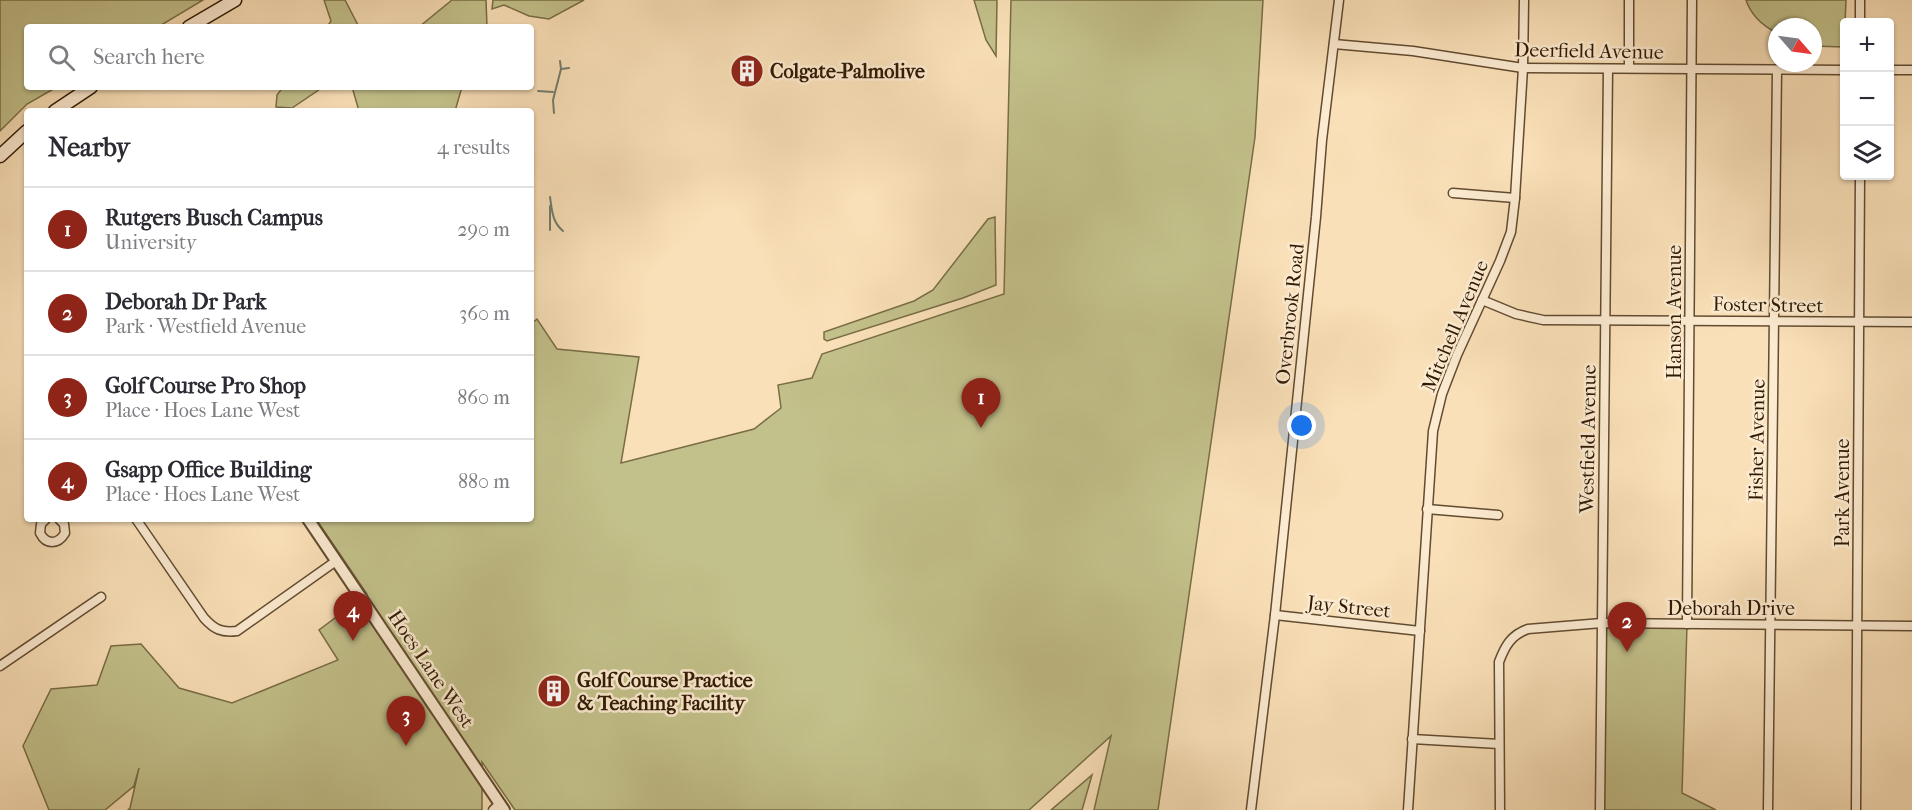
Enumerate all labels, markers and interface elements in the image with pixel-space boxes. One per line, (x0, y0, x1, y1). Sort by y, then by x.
north arrow (1768, 18, 1822, 72)
map controls (1840, 18, 1894, 180)
button: + (1840, 18, 1894, 72)
search box (24, 24, 534, 90)
street label: Deerfield Avenue (1514, 38, 1664, 64)
icon: search (45, 41, 78, 74)
text: Search here (93, 44, 205, 70)
building icon: Colgate-Palmolive (729, 53, 765, 89)
place label: Colgate-Palmolive (770, 60, 925, 83)
button: − (1840, 72, 1894, 126)
button: layers (1840, 126, 1894, 180)
text: Nearby (48, 132, 130, 163)
text: 4 results (437, 136, 510, 159)
text: Rutgers Busch Campus (105, 205, 323, 231)
text: 1 (64, 218, 71, 241)
text: 290 m (457, 218, 510, 241)
text: University (105, 231, 197, 254)
street label: Overbrook Road (1271, 241, 1309, 386)
street label: Hanson Avenue (1663, 245, 1686, 379)
street label: Mitchell Avenue (1417, 257, 1493, 395)
text: Deborah Dr Park (105, 289, 266, 315)
street label: Foster Street (1712, 293, 1824, 317)
text: 2 (62, 302, 73, 325)
text: 360 m (459, 302, 510, 325)
text: Park · Westfield Avenue (105, 315, 306, 338)
street label: Westfield Avenue (1575, 364, 1601, 515)
text: Golf Course Pro Shop (105, 373, 306, 399)
pin: 1 (962, 378, 1000, 428)
street label: Fisher Avenue (1744, 379, 1770, 501)
text: 3 (63, 386, 72, 409)
text: 860 m (457, 386, 510, 409)
text: Place · Hoes Lane West (105, 399, 300, 422)
your location (1287, 411, 1316, 440)
street label: Park Avenue (1831, 439, 1854, 547)
text: Gsapp Office Building (105, 457, 312, 483)
text: 4 (62, 470, 73, 493)
text: 880 m (458, 470, 510, 493)
text: Place · Hoes Lane West (105, 483, 300, 506)
street label: Jay Street (1304, 591, 1392, 623)
pin: 4 (334, 592, 372, 641)
street label: Deborah Drive (1667, 597, 1795, 620)
pin: 2 (1608, 602, 1646, 652)
street label: Hoes Lane West (383, 606, 479, 732)
place label: Golf Course Practice & Teaching Facility (577, 669, 753, 715)
building icon: Golf Course Practice & Teaching Facility (536, 673, 572, 709)
pin: 3 (386, 696, 426, 746)

